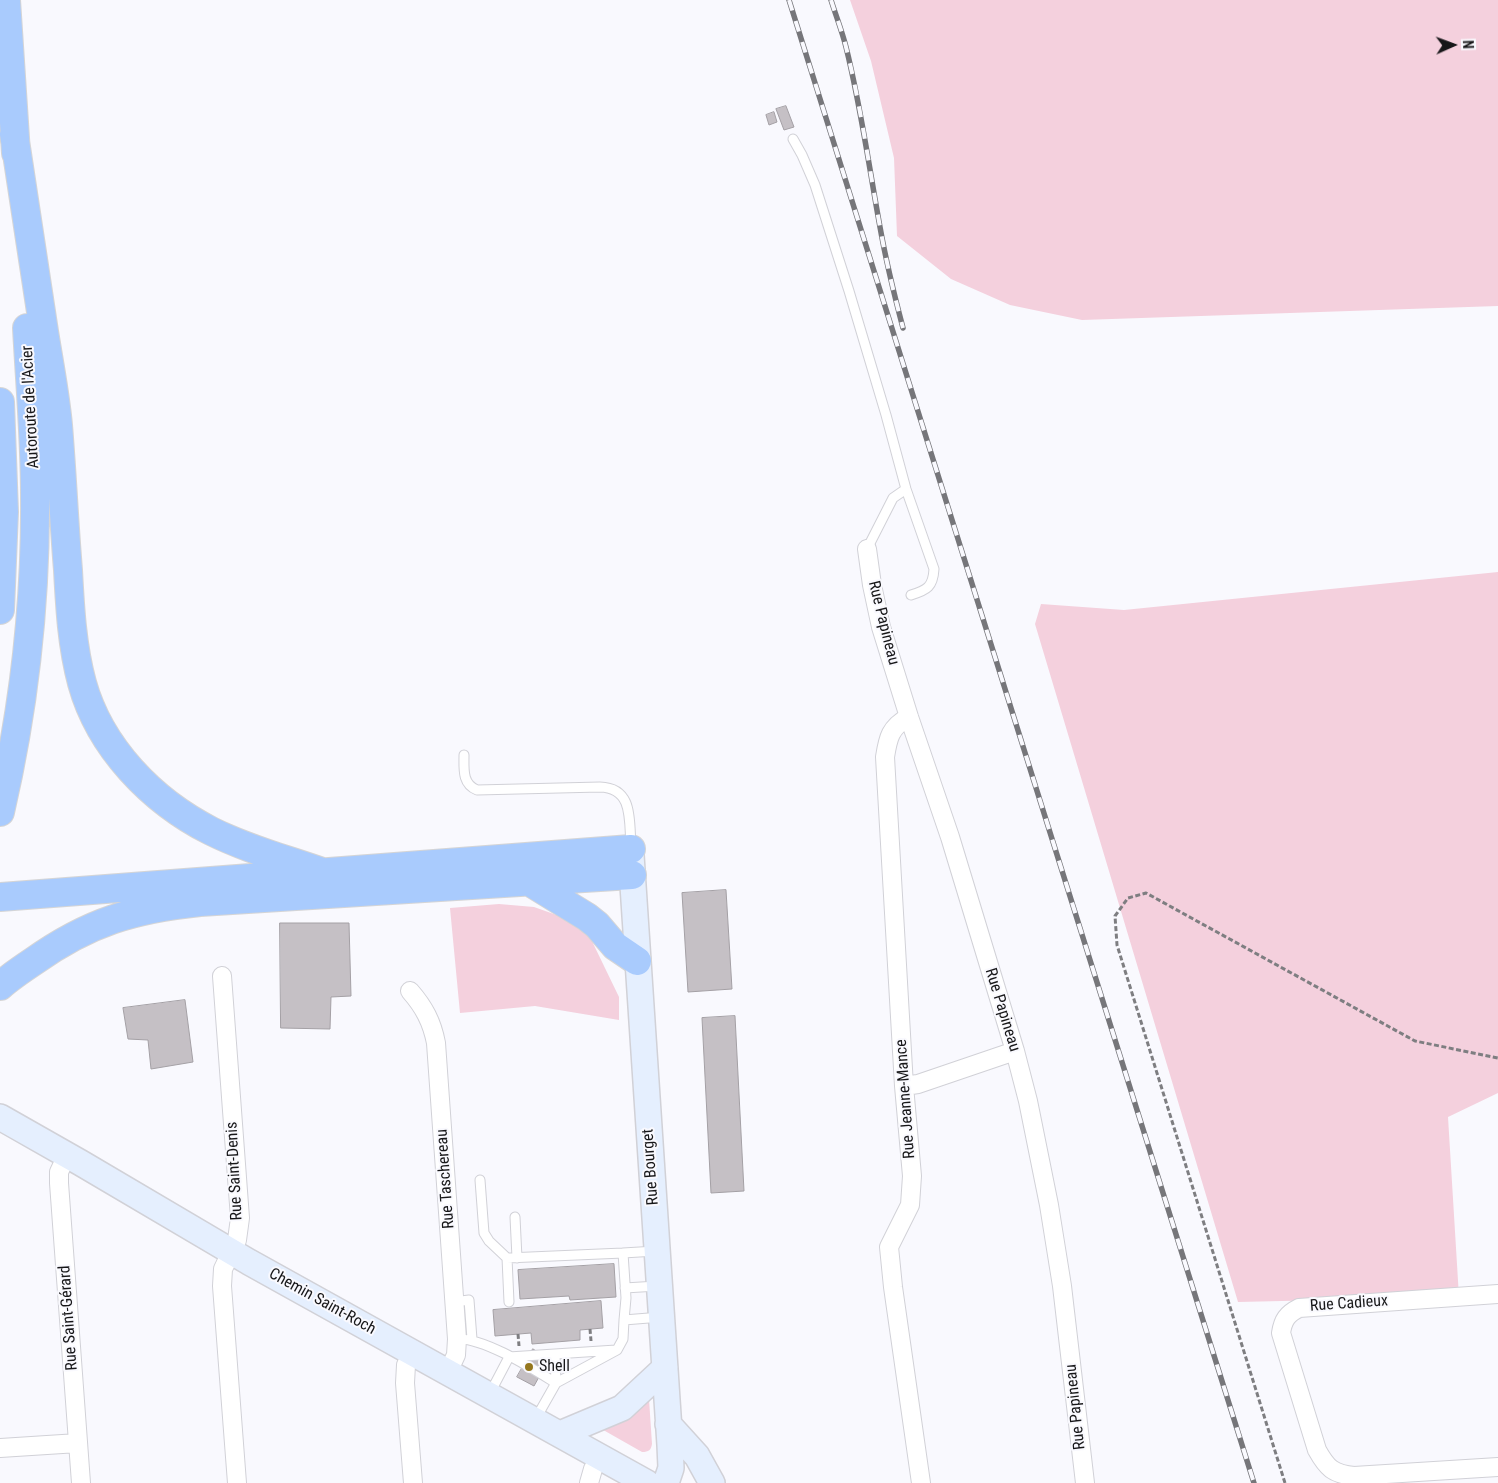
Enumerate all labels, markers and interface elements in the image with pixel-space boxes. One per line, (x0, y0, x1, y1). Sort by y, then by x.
north arrow (1428, 20, 1478, 70)
text: N (1460, 40, 1476, 49)
street label: Autoroute de l'Acier (18, 345, 44, 469)
street label: Rue Papineau (863, 579, 903, 667)
street label: Rue Papineau (980, 966, 1024, 1054)
street label: Rue Jeanne-Mance (892, 1039, 920, 1159)
street label: Rue Saint-Denis (223, 1121, 247, 1221)
street label: Rue Taschereau (433, 1128, 459, 1230)
street label: Rue Bourget (639, 1128, 663, 1206)
street label: Rue Saint-Gérard (56, 1265, 82, 1371)
street label: Chemin Saint-Roch (265, 1265, 379, 1339)
street label: Rue Cadieux (1309, 1292, 1389, 1316)
place label: Shell (539, 1357, 570, 1377)
marker: Shell (523, 1361, 535, 1373)
street label: Rue Papineau (1062, 1363, 1090, 1451)

